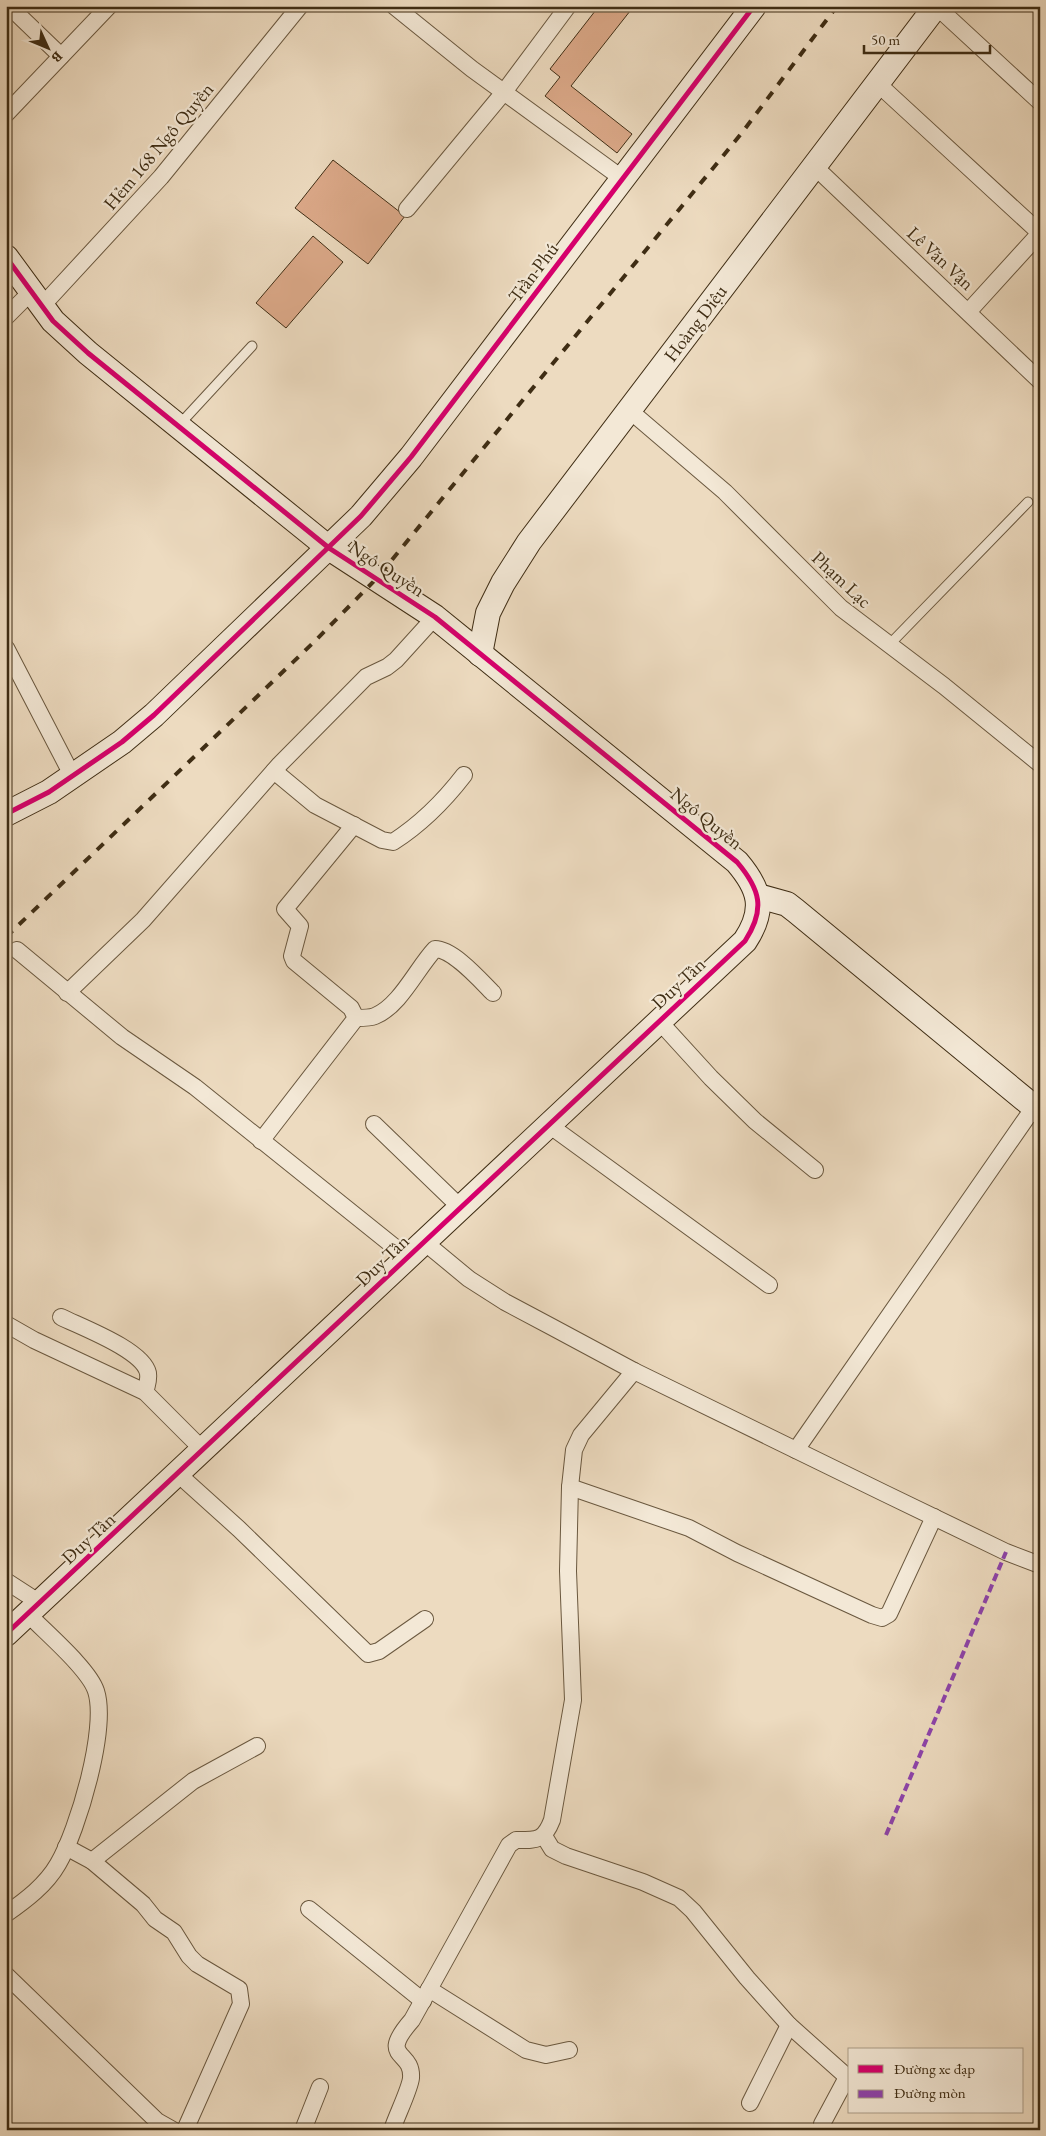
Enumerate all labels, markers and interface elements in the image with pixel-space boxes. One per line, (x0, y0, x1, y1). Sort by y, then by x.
north arrow (22, 22, 72, 72)
scale bar (864, 22, 990, 54)
text: 50 m (871, 30, 900, 49)
text: B (48, 48, 67, 67)
street label: Hẻm 168 Ngô Quyền (98, 77, 219, 215)
street label: Lê Văn Vận (902, 221, 980, 296)
street label: Trần Phú (503, 237, 564, 307)
street label: Hoàng Diệu (658, 280, 733, 367)
street label: Ngô Quyền (344, 534, 430, 602)
street label: Phạm Lạc (806, 545, 877, 614)
street label: Ngô Quyền (665, 782, 748, 855)
street label: Duy Tân (646, 952, 711, 1015)
street label: Duy Tân (350, 1229, 414, 1292)
street label: Duy Tân (56, 1507, 121, 1570)
legend (848, 2048, 1024, 2114)
text: Đường xe đạp (894, 2059, 975, 2078)
text: Đường mòn (894, 2083, 966, 2102)

